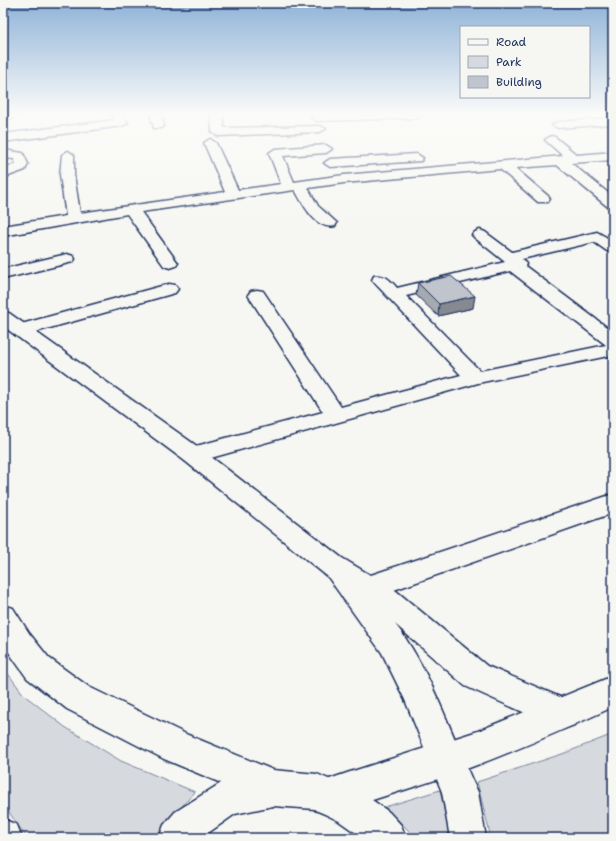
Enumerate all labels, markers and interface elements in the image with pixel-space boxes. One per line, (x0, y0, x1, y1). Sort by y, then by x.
legend (460, 26, 590, 98)
text: Road (496, 34, 527, 50)
text: Park (496, 54, 522, 70)
text: Building (496, 74, 542, 90)

